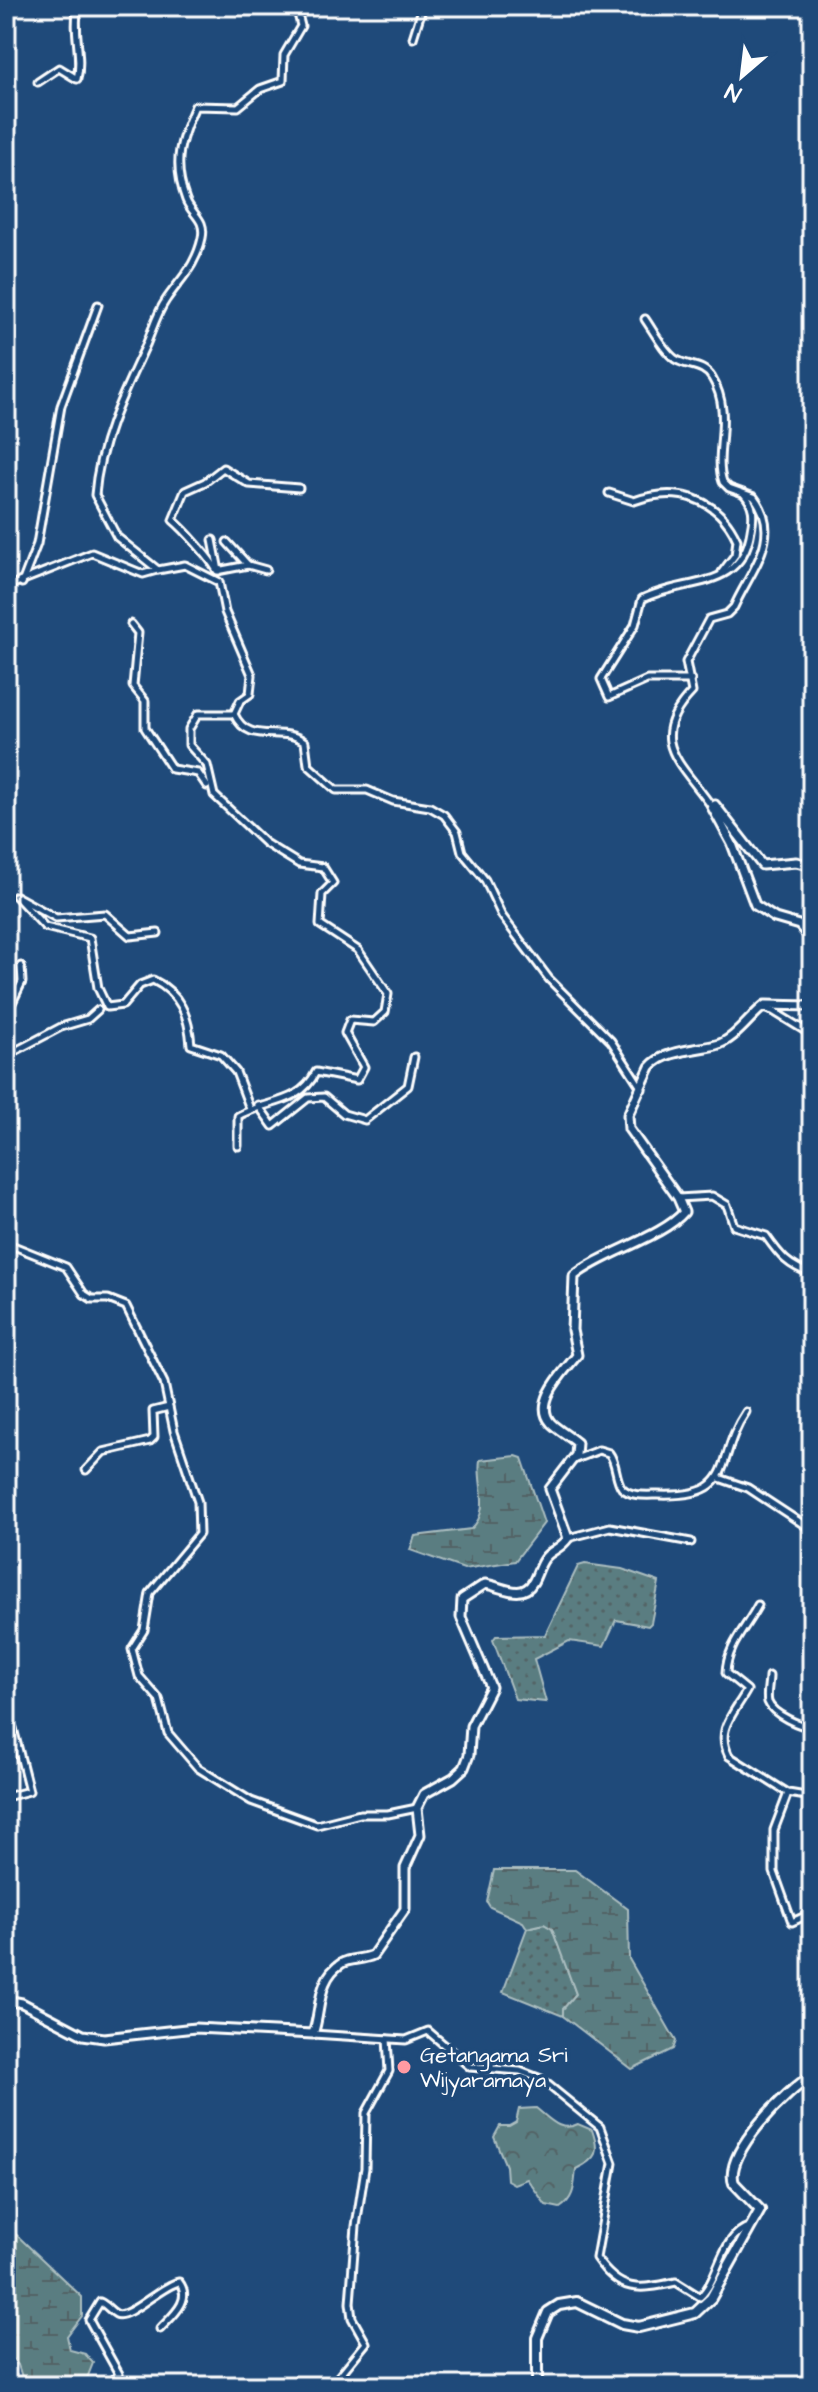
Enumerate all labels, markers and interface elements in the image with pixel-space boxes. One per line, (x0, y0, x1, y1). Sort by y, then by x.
north arrow (702, 36, 782, 116)
text: N (720, 75, 747, 109)
place label: Getangama Sri Wijyaramaya (420, 2040, 568, 2097)
marker: Getangama Sri Wijyaramaya (395, 2058, 413, 2076)

